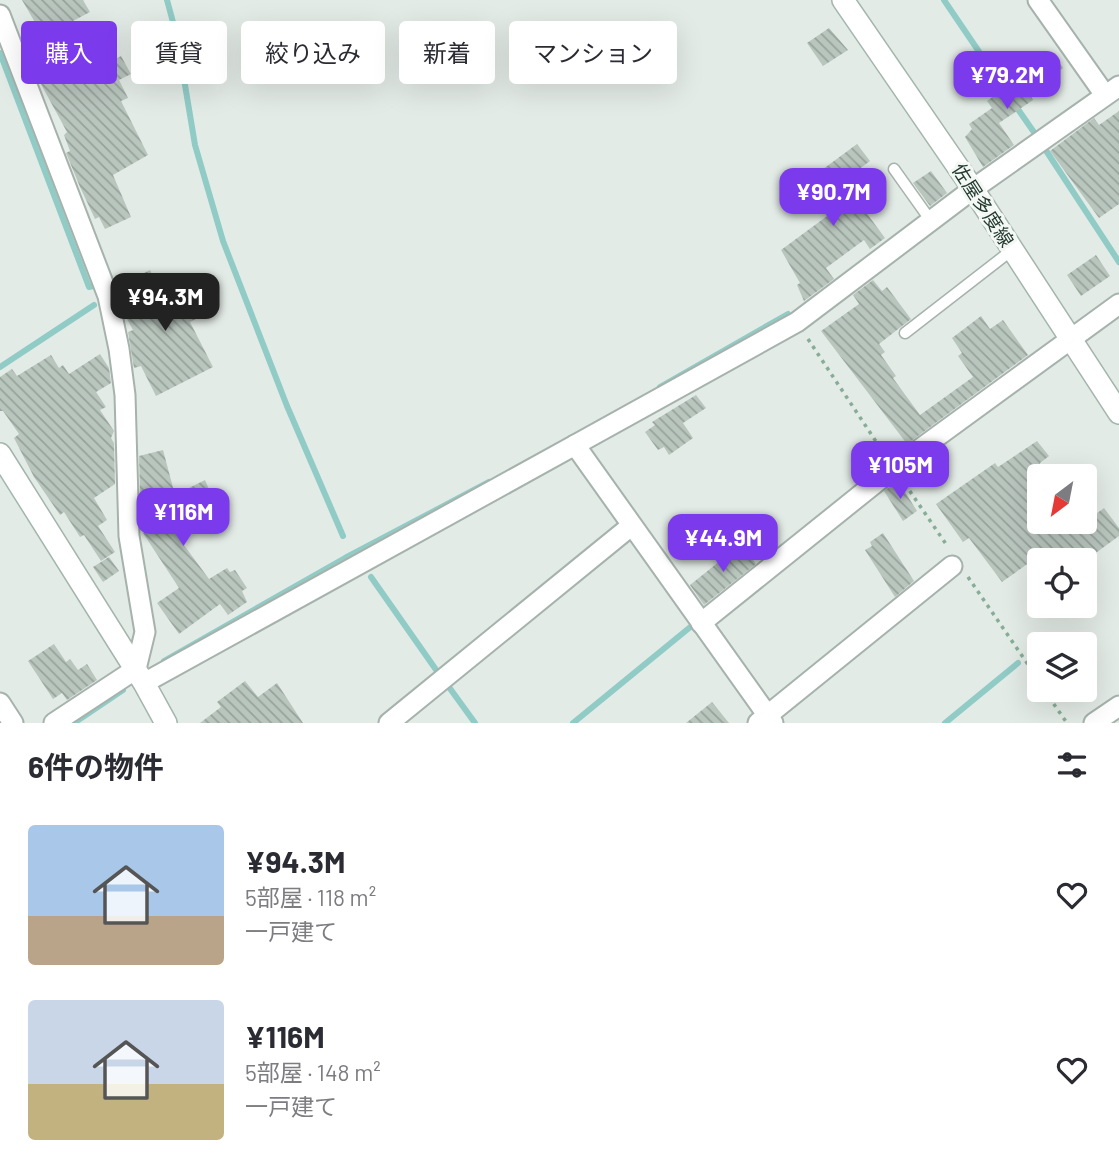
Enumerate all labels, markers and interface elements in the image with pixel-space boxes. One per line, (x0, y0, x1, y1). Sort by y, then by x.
chip: 購入 (21, 21, 117, 84)
chip: 賃貸 (131, 21, 227, 84)
chip: 絞り込み (241, 21, 385, 84)
chip: 新着 (399, 21, 495, 84)
chip: マンション (509, 21, 677, 84)
pin: ¥79.2M (950, 52, 1064, 111)
text: ¥79.2M (970, 60, 1044, 88)
street label: 佐屋多度線 (948, 159, 1019, 251)
pin: ¥90.7M (776, 168, 890, 228)
text: ¥90.7M (795, 177, 871, 205)
pin: ¥94.3M (108, 274, 222, 333)
text: ¥94.3M (127, 282, 203, 310)
pin: ¥105M (851, 442, 949, 501)
text: ¥105M (867, 450, 933, 478)
north arrow (1027, 464, 1097, 534)
map controls (1027, 464, 1097, 702)
pin: ¥116M (134, 489, 232, 548)
text: ¥116M (152, 497, 214, 525)
pin: ¥44.9M (666, 514, 780, 574)
text: ¥44.9M (684, 523, 762, 551)
button: locate (1027, 548, 1097, 618)
button: layers (1027, 632, 1097, 702)
icon: filters (1053, 746, 1091, 784)
text: 6件の物件 (28, 748, 164, 784)
text: ¥94.3M (245, 843, 345, 879)
icon: home (84, 853, 168, 937)
icon: heart (1053, 876, 1091, 914)
text: 5部屋 · 118 m² (245, 883, 376, 911)
text: 一戸建て (245, 917, 337, 945)
text: ¥116M (245, 1018, 325, 1054)
icon: home (84, 1028, 168, 1112)
icon: heart (1053, 1051, 1091, 1089)
text: 5部屋 · 148 m² (245, 1058, 381, 1086)
text: 一戸建て (245, 1092, 337, 1120)

